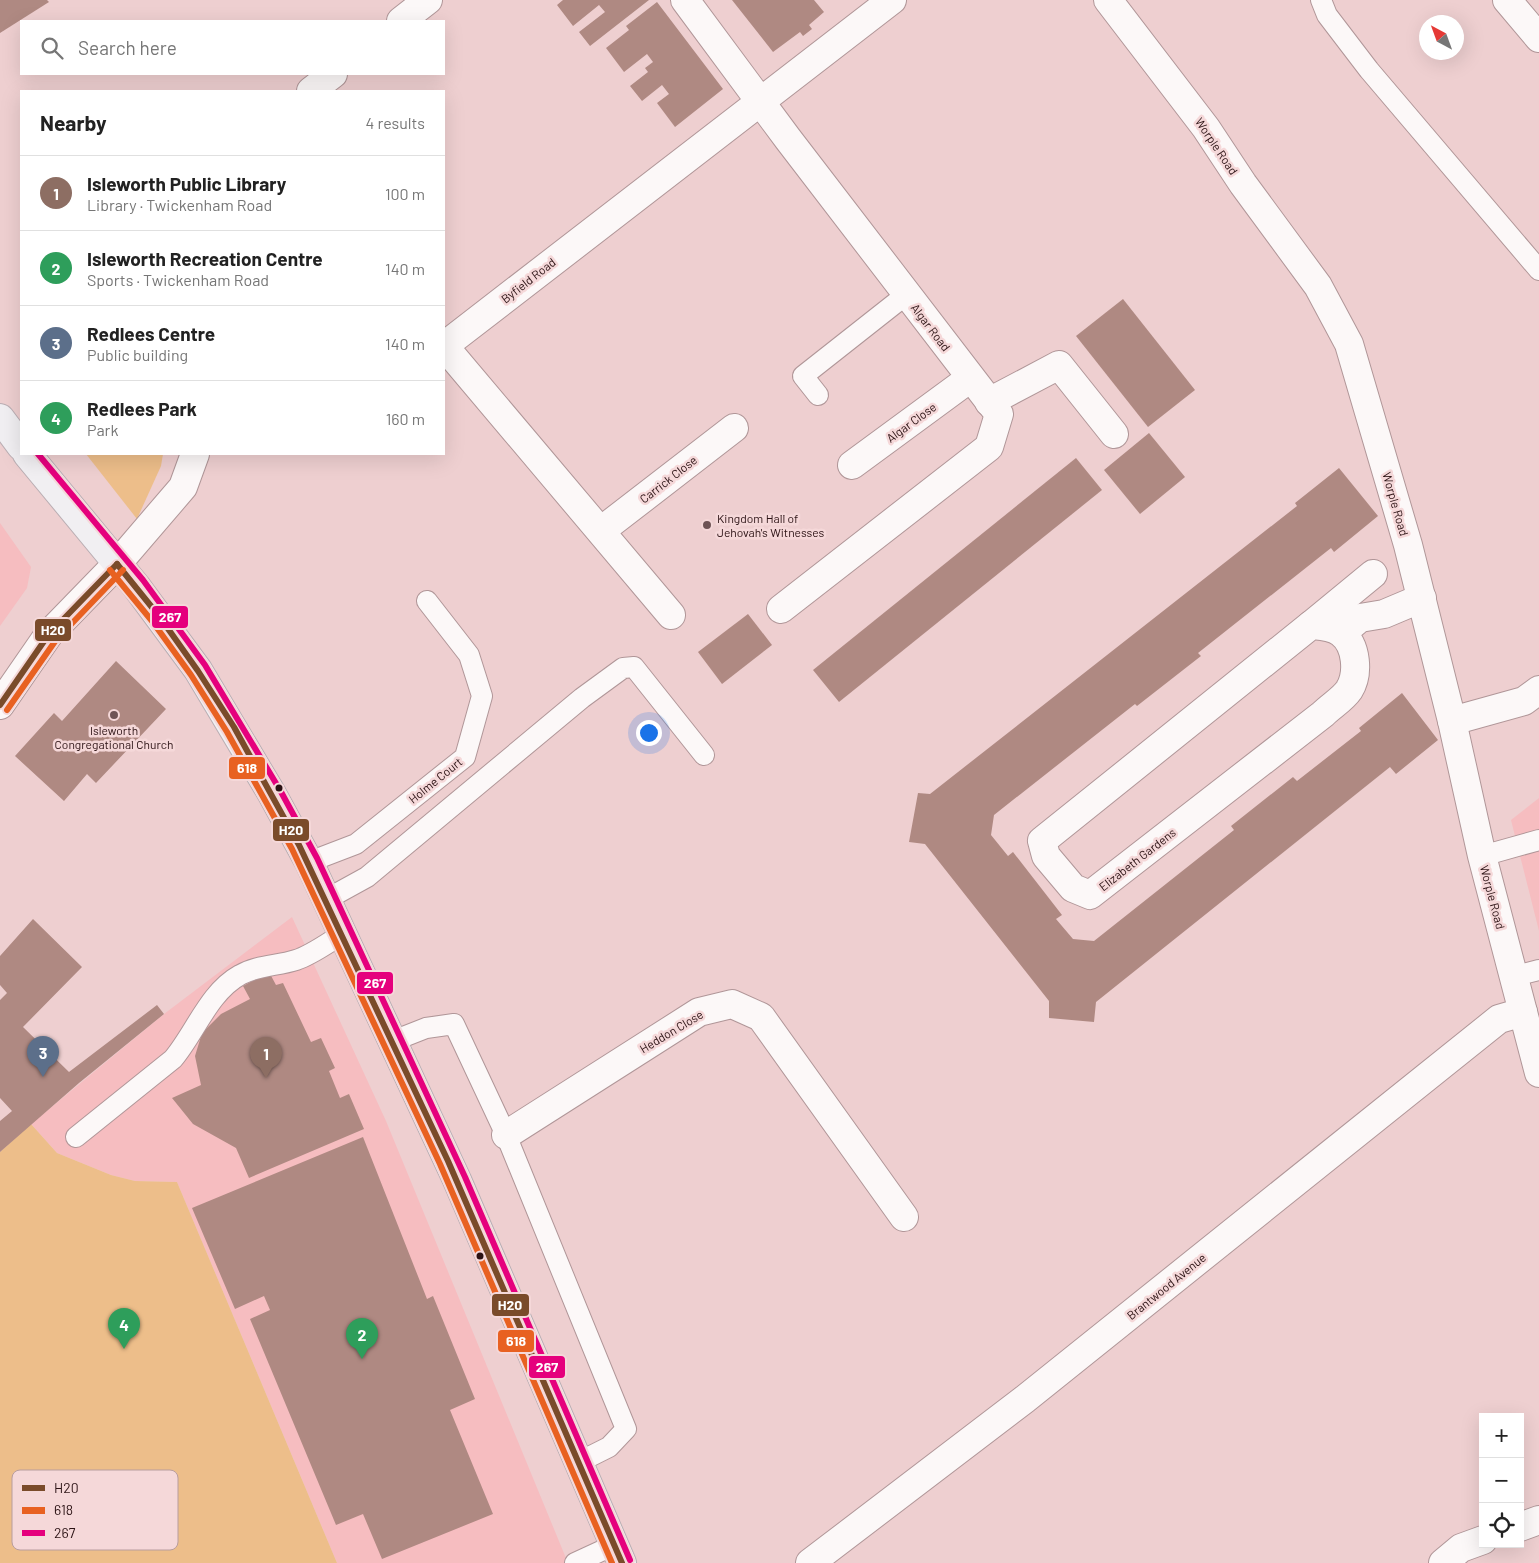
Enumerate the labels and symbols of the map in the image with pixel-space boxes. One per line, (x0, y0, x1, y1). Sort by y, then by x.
north arrow (1419, 15, 1464, 60)
street label: Worple Road (1193, 115, 1241, 177)
street label: Byfield Road (498, 254, 558, 306)
street label: Algar Road (909, 300, 953, 354)
street label: Algar Close (883, 399, 939, 445)
street label: Carrick Close (637, 452, 699, 506)
street label: Worple Road (1380, 471, 1412, 537)
place label: Kingdom Hall of Jehovah's Witnesses (717, 511, 825, 539)
marker: Kingdom Hall of Jehovah's Witnesses (701, 519, 713, 531)
line badge: 267 (151, 605, 189, 629)
text: 267 (159, 608, 181, 625)
line badge: H20 (34, 618, 72, 642)
text: H20 (41, 621, 65, 638)
marker: Isleworth Congregational Church (108, 709, 120, 721)
your location (636, 720, 662, 746)
place label: Isleworth Congregational Church (55, 723, 173, 751)
street label: Holme Court (405, 754, 465, 806)
line badge: 618 (228, 756, 266, 780)
text: 618 (237, 759, 257, 776)
unlabelled marker (274, 783, 284, 793)
line badge: H20 (272, 818, 310, 842)
text: H20 (279, 821, 303, 838)
street label: Elizabeth Gardens (1096, 825, 1178, 893)
street label: Worple Road (1478, 864, 1508, 930)
line badge: 267 (356, 971, 394, 995)
text: 267 (364, 974, 386, 991)
street label: Heddon Close (637, 1007, 705, 1055)
pin: 3 (27, 1036, 59, 1077)
pin: 1 (250, 1037, 282, 1078)
street label: Brantwood Avenue (1124, 1250, 1208, 1322)
unlabelled marker (475, 1251, 485, 1261)
line badge: H20 (491, 1293, 530, 1317)
text: H20 (498, 1296, 522, 1313)
pin: 4 (108, 1308, 140, 1349)
pin: 2 (346, 1318, 378, 1359)
line badge: 618 (497, 1329, 535, 1353)
text: 618 (506, 1332, 526, 1349)
line badge: 267 (528, 1355, 566, 1379)
text: 267 (536, 1358, 558, 1375)
legend (12, 1470, 178, 1550)
text: H20 (54, 1479, 79, 1496)
text: 618 (54, 1501, 73, 1518)
text: 267 (54, 1524, 76, 1541)

